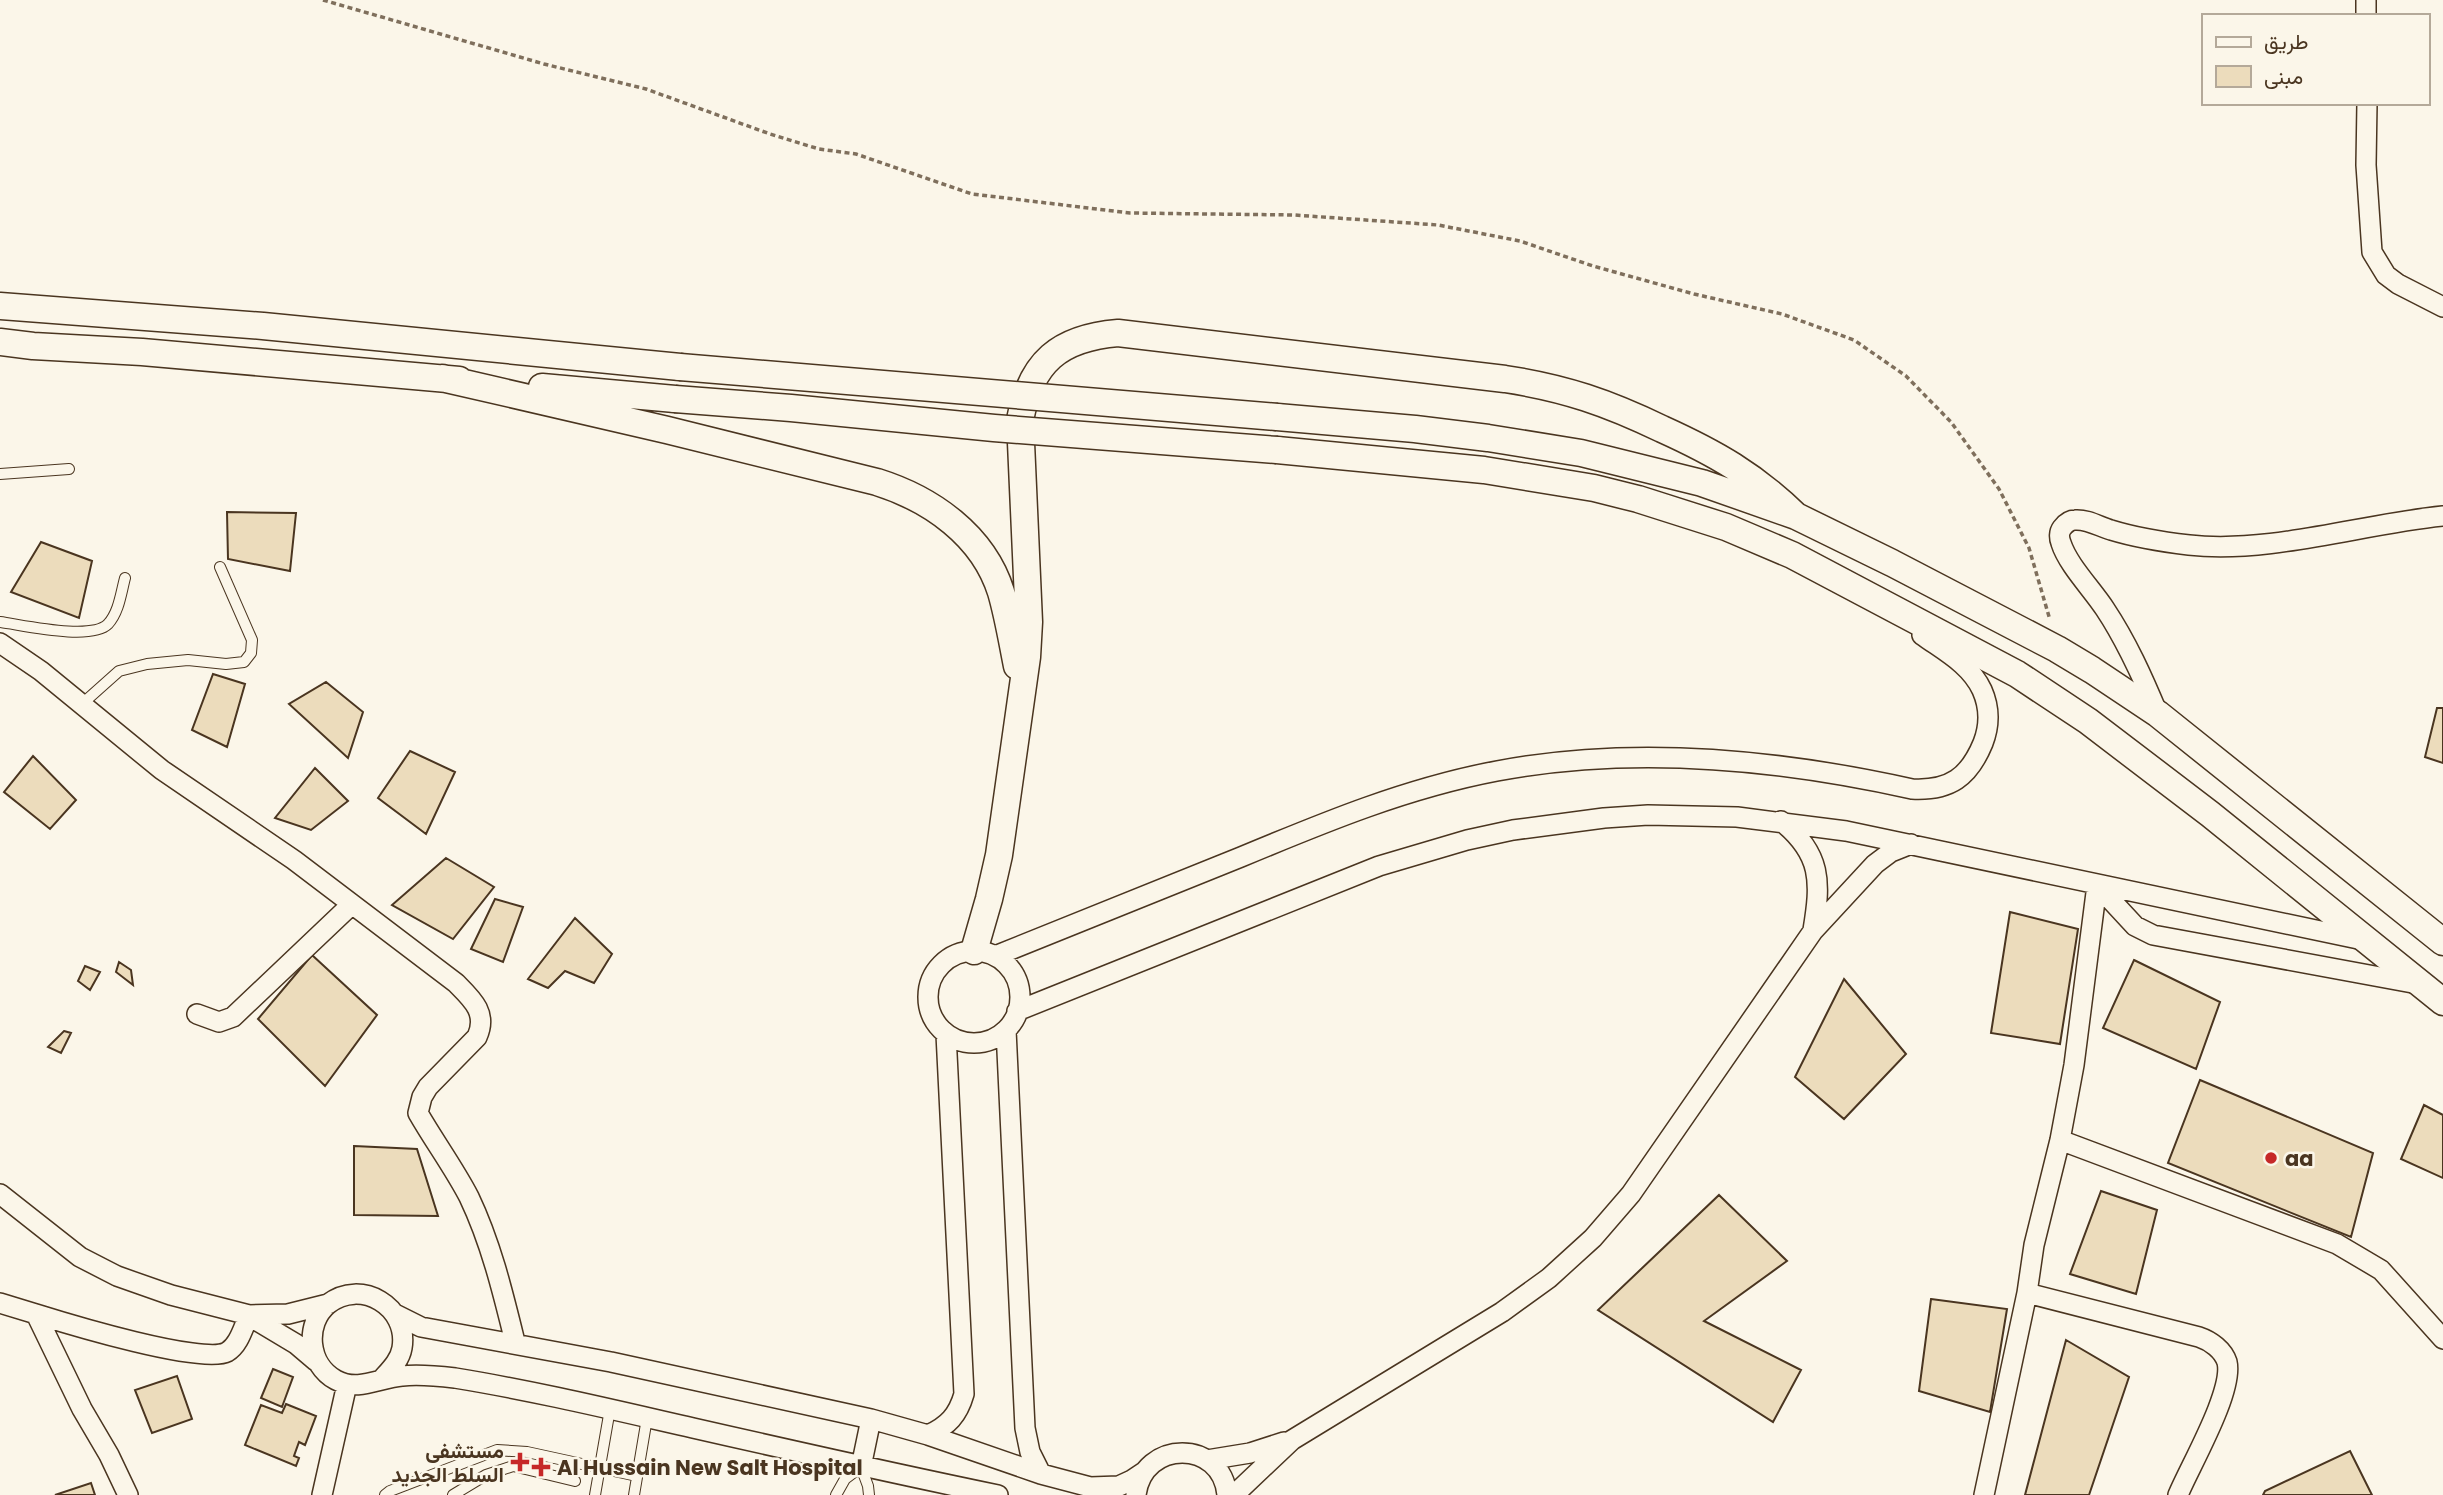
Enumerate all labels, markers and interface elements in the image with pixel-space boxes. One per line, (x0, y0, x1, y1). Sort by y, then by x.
legend (2202, 14, 2429, 105)
text: طريق (2264, 27, 2309, 56)
text: مبنى (2264, 62, 2303, 91)
place label: aa (2285, 1144, 2314, 1173)
marker: aa (2263, 1150, 2279, 1166)
place label: مستشفى السلط الجديد (392, 1436, 504, 1489)
marker: مستشفى السلط الجديد (510, 1452, 530, 1472)
place label: Al Hussain New Salt Hospital (557, 1453, 863, 1482)
marker: Al Hussain New Salt Hospital (531, 1457, 551, 1477)

